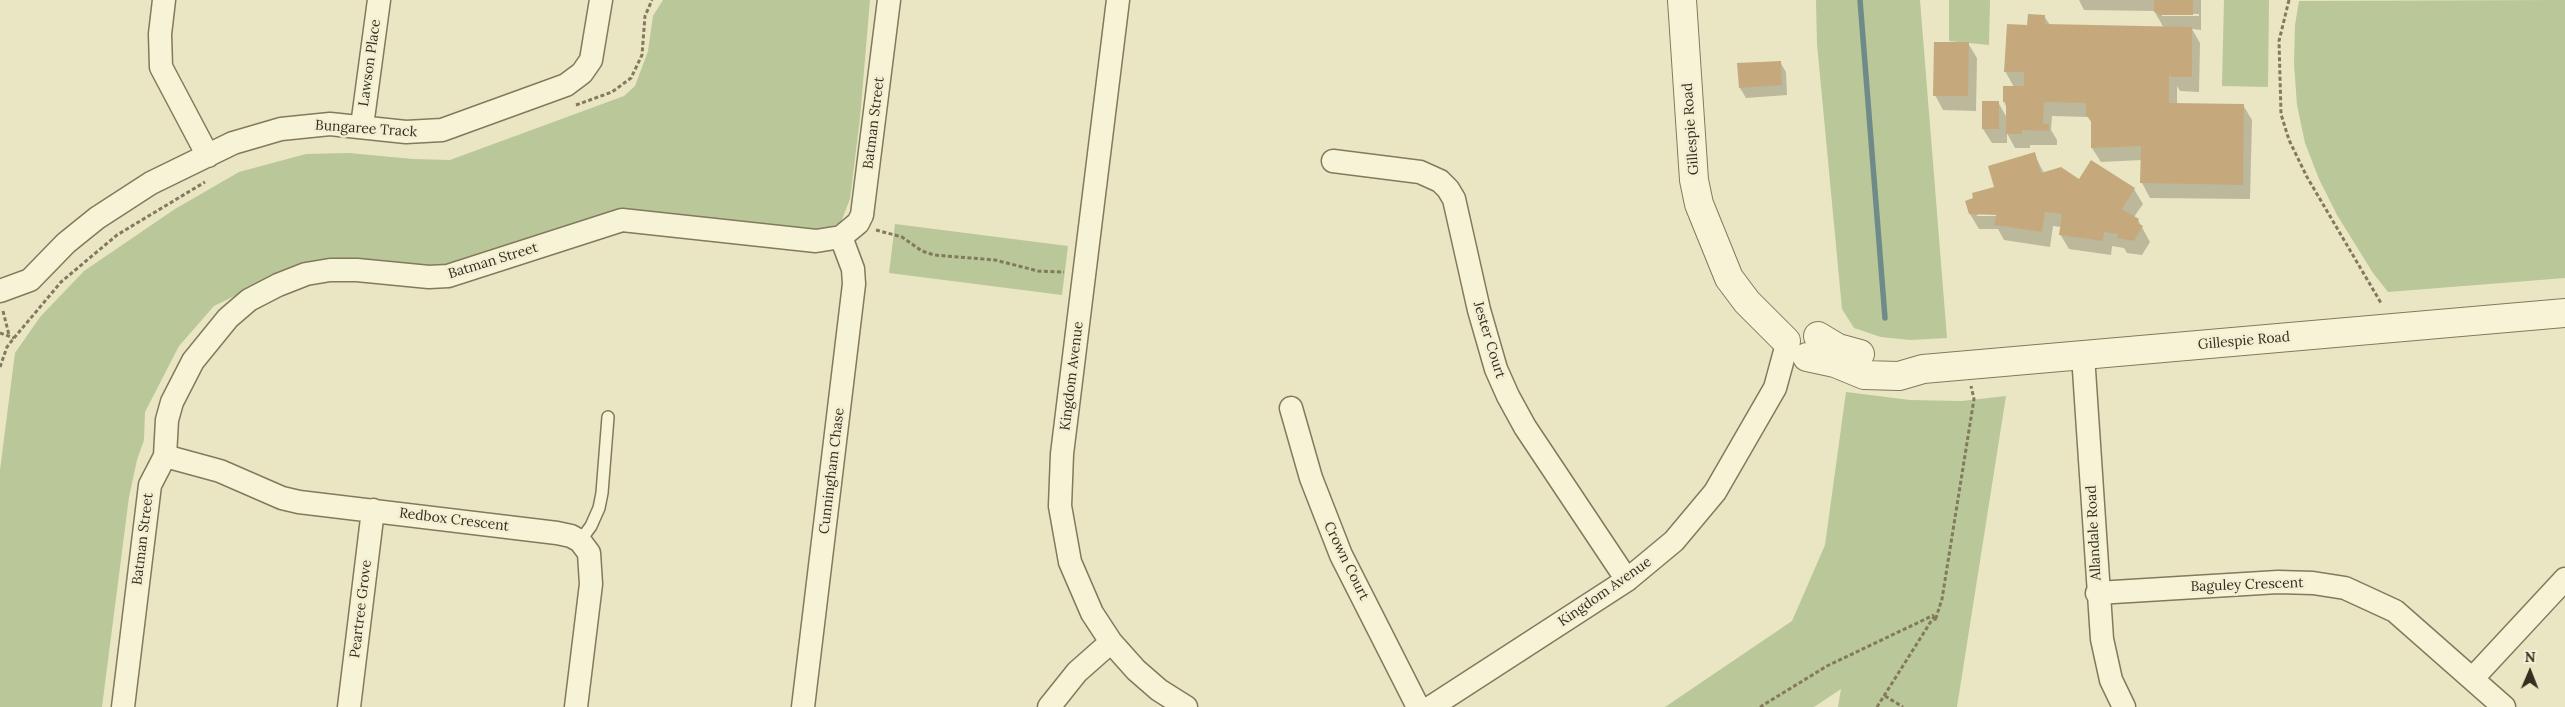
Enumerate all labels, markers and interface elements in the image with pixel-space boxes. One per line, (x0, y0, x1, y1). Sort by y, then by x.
street label: Lawson Place (356, 18, 384, 108)
street label: Batman Street (860, 76, 888, 170)
street label: Gillespie Road (1679, 82, 1703, 176)
street label: Bungaree Track (314, 117, 418, 141)
street label: Batman Street (446, 239, 540, 283)
street label: Jester Court (1469, 299, 1509, 381)
street label: Kingdom Avenue (1057, 320, 1087, 432)
street label: Gillespie Road (2197, 329, 2291, 353)
street label: Cunningham Chase (816, 407, 848, 535)
street label: Allandale Road (2083, 485, 2105, 581)
street label: Batman Street (129, 492, 157, 586)
street label: Redbox Crescent (398, 505, 510, 535)
street label: Crown Court (1320, 519, 1372, 603)
street label: Kingdom Avenue (1555, 554, 1655, 630)
street label: Peartree Grove (347, 559, 375, 659)
street label: Baguley Crescent (2190, 575, 2304, 595)
north arrow (2505, 647, 2555, 697)
text: N (2525, 648, 2536, 666)

